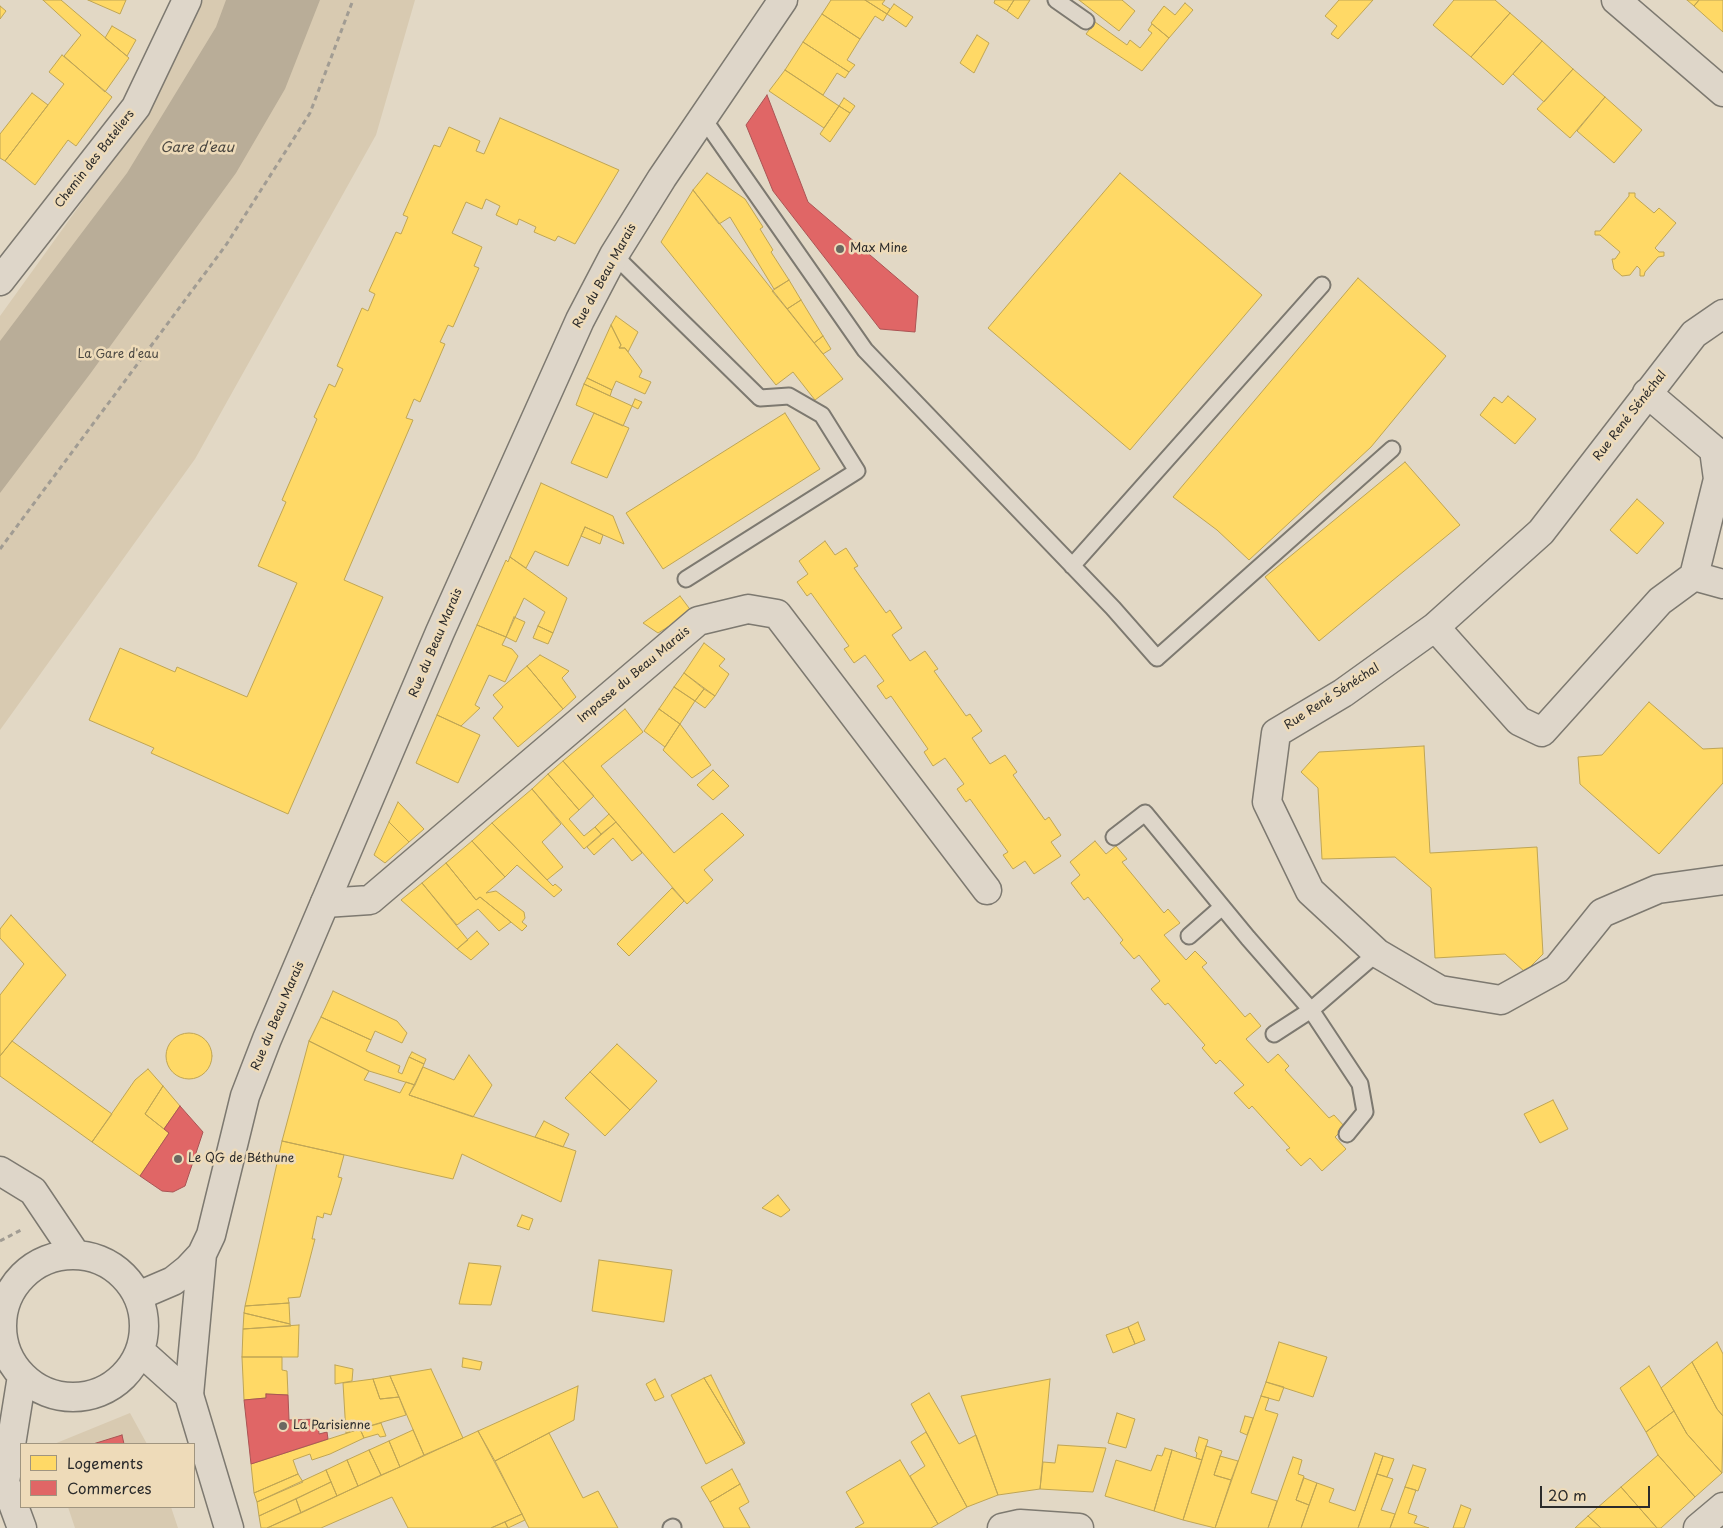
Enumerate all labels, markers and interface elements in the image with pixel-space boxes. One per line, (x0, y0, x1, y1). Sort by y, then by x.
street label: Chemin des Bateliers (52, 107, 138, 211)
water label: Gare d'eau (160, 140, 234, 156)
street label: Rue du Beau Marais (570, 221, 640, 331)
place label: Max Mine (850, 242, 908, 256)
marker: Max Mine (834, 243, 846, 255)
park label: La Gare d'eau (77, 348, 159, 362)
street label: Rue René Sénéchal (1590, 368, 1670, 464)
street label: Rue du Beau Marais (406, 586, 466, 700)
street label: Impasse du Beau Marais (575, 624, 693, 726)
street label: Rue René Sénéchal (1282, 661, 1382, 733)
street label: Rue du Beau Marais (248, 959, 308, 1073)
place label: Le QG de Béthune (188, 1152, 294, 1166)
marker: Le QG de Béthune (172, 1153, 184, 1165)
place label: La Parisienne (293, 1419, 370, 1433)
marker: La Parisienne (277, 1420, 289, 1432)
legend (20, 1443, 195, 1508)
text: Logements (67, 1451, 143, 1474)
text: Commerces (67, 1476, 151, 1499)
scale bar (1543, 1476, 1653, 1508)
text: 20 m (1548, 1483, 1587, 1506)

